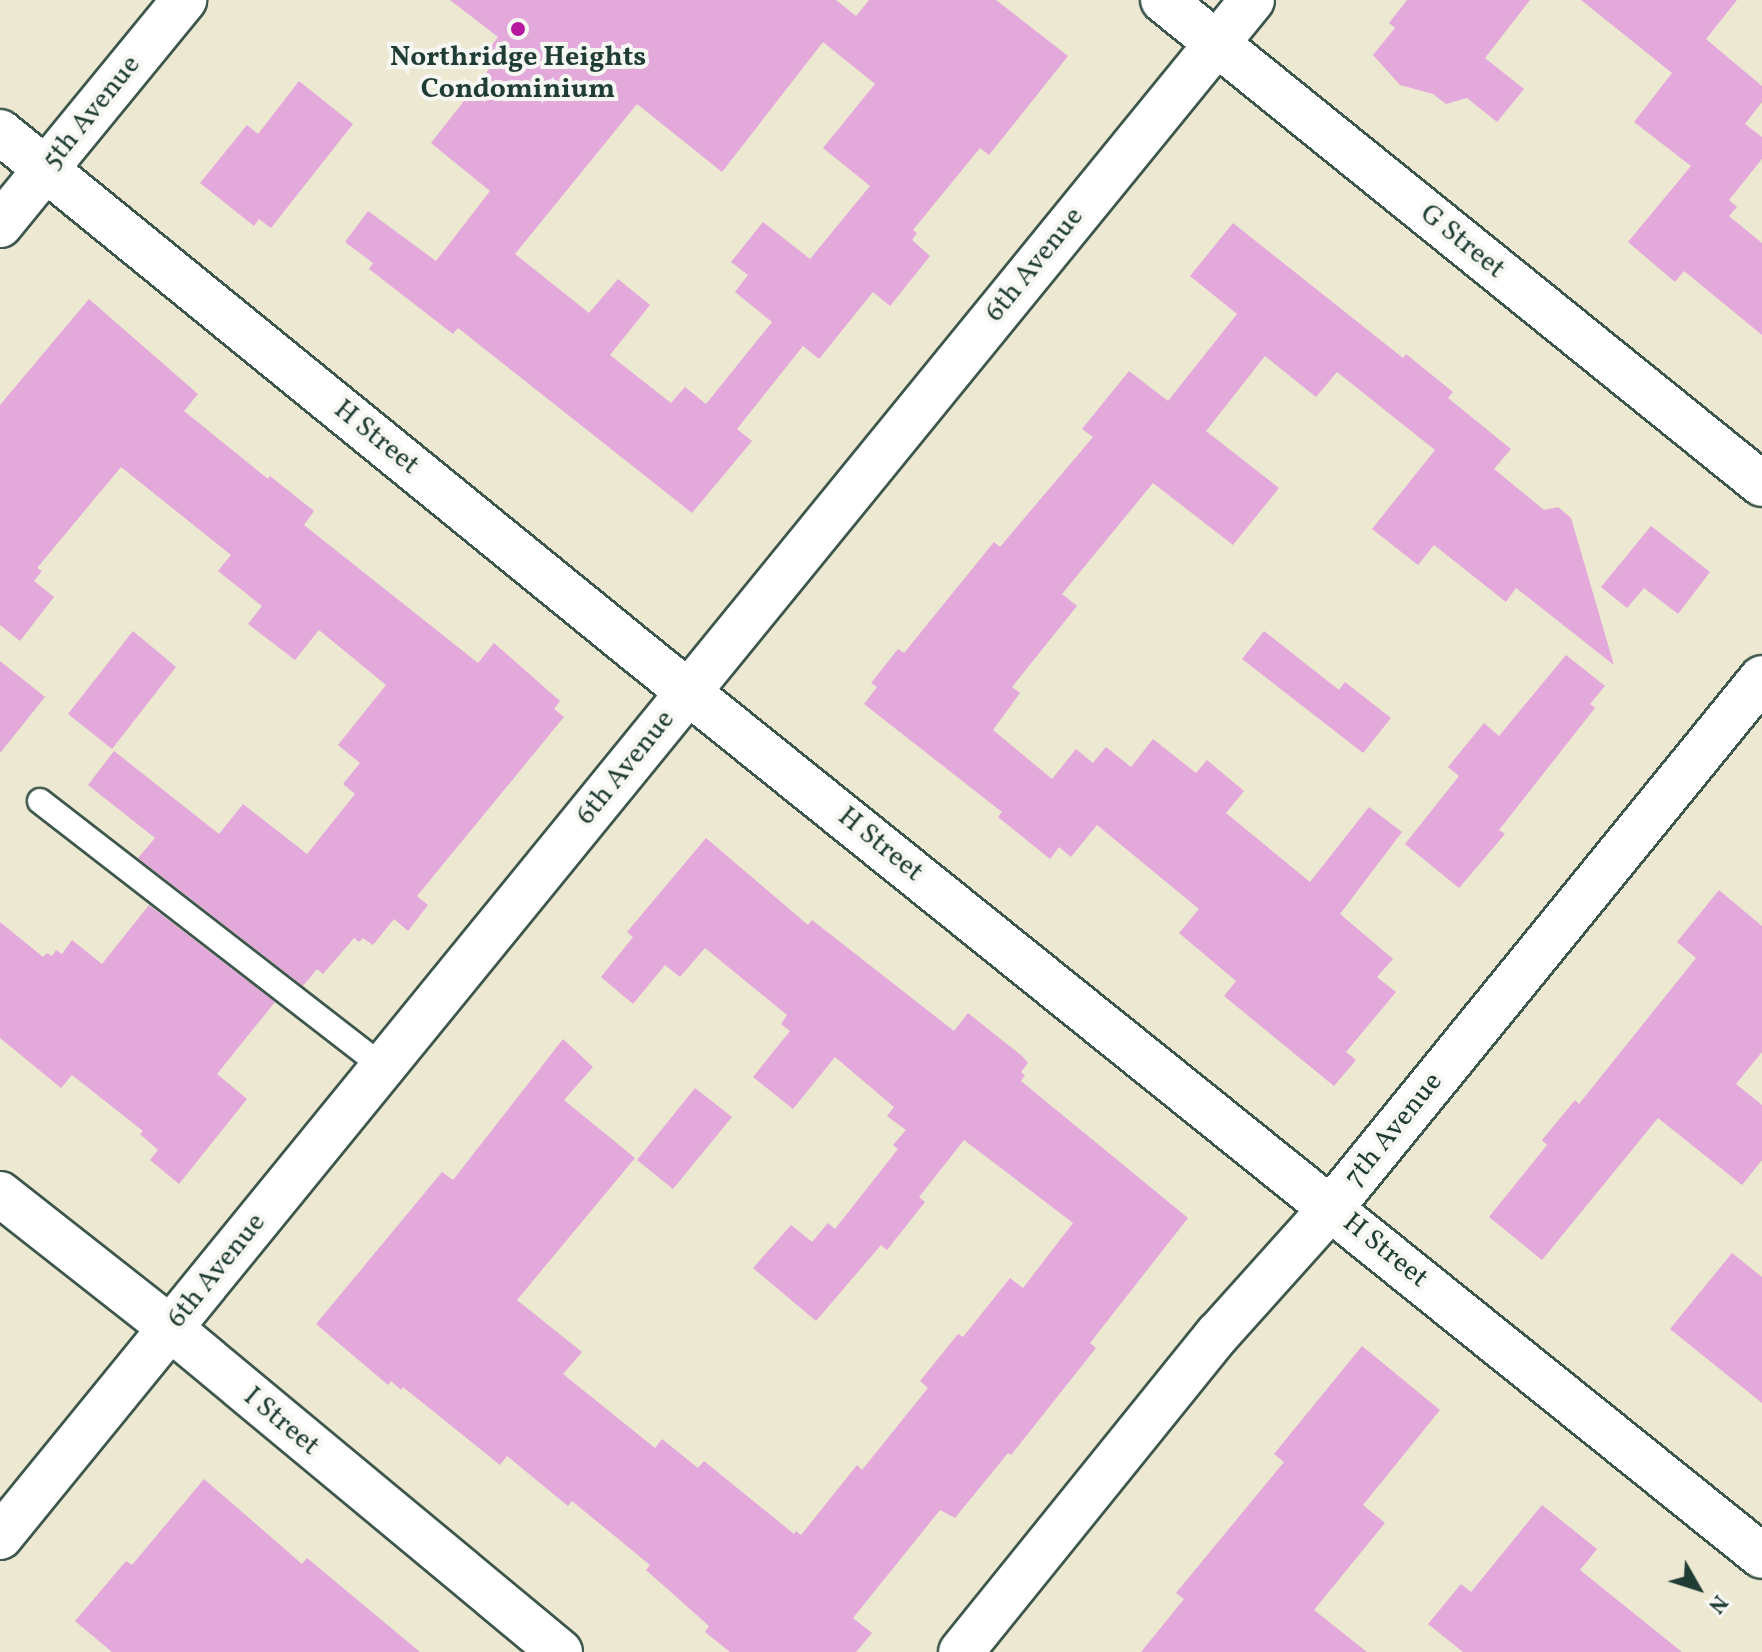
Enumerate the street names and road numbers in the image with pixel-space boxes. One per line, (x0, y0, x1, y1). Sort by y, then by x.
street label: 5th Avenue (36, 49, 148, 177)
street label: G Street (1413, 198, 1511, 286)
street label: 6th Avenue (979, 201, 1091, 329)
street label: H Street (327, 393, 425, 483)
street label: 6th Avenue (570, 704, 682, 832)
street label: H Street (831, 800, 929, 890)
street label: 7th Avenue (1338, 1066, 1450, 1194)
street label: H Street (1336, 1206, 1434, 1296)
street label: 6th Avenue (161, 1207, 273, 1335)
street label: I Street (236, 1381, 326, 1463)

